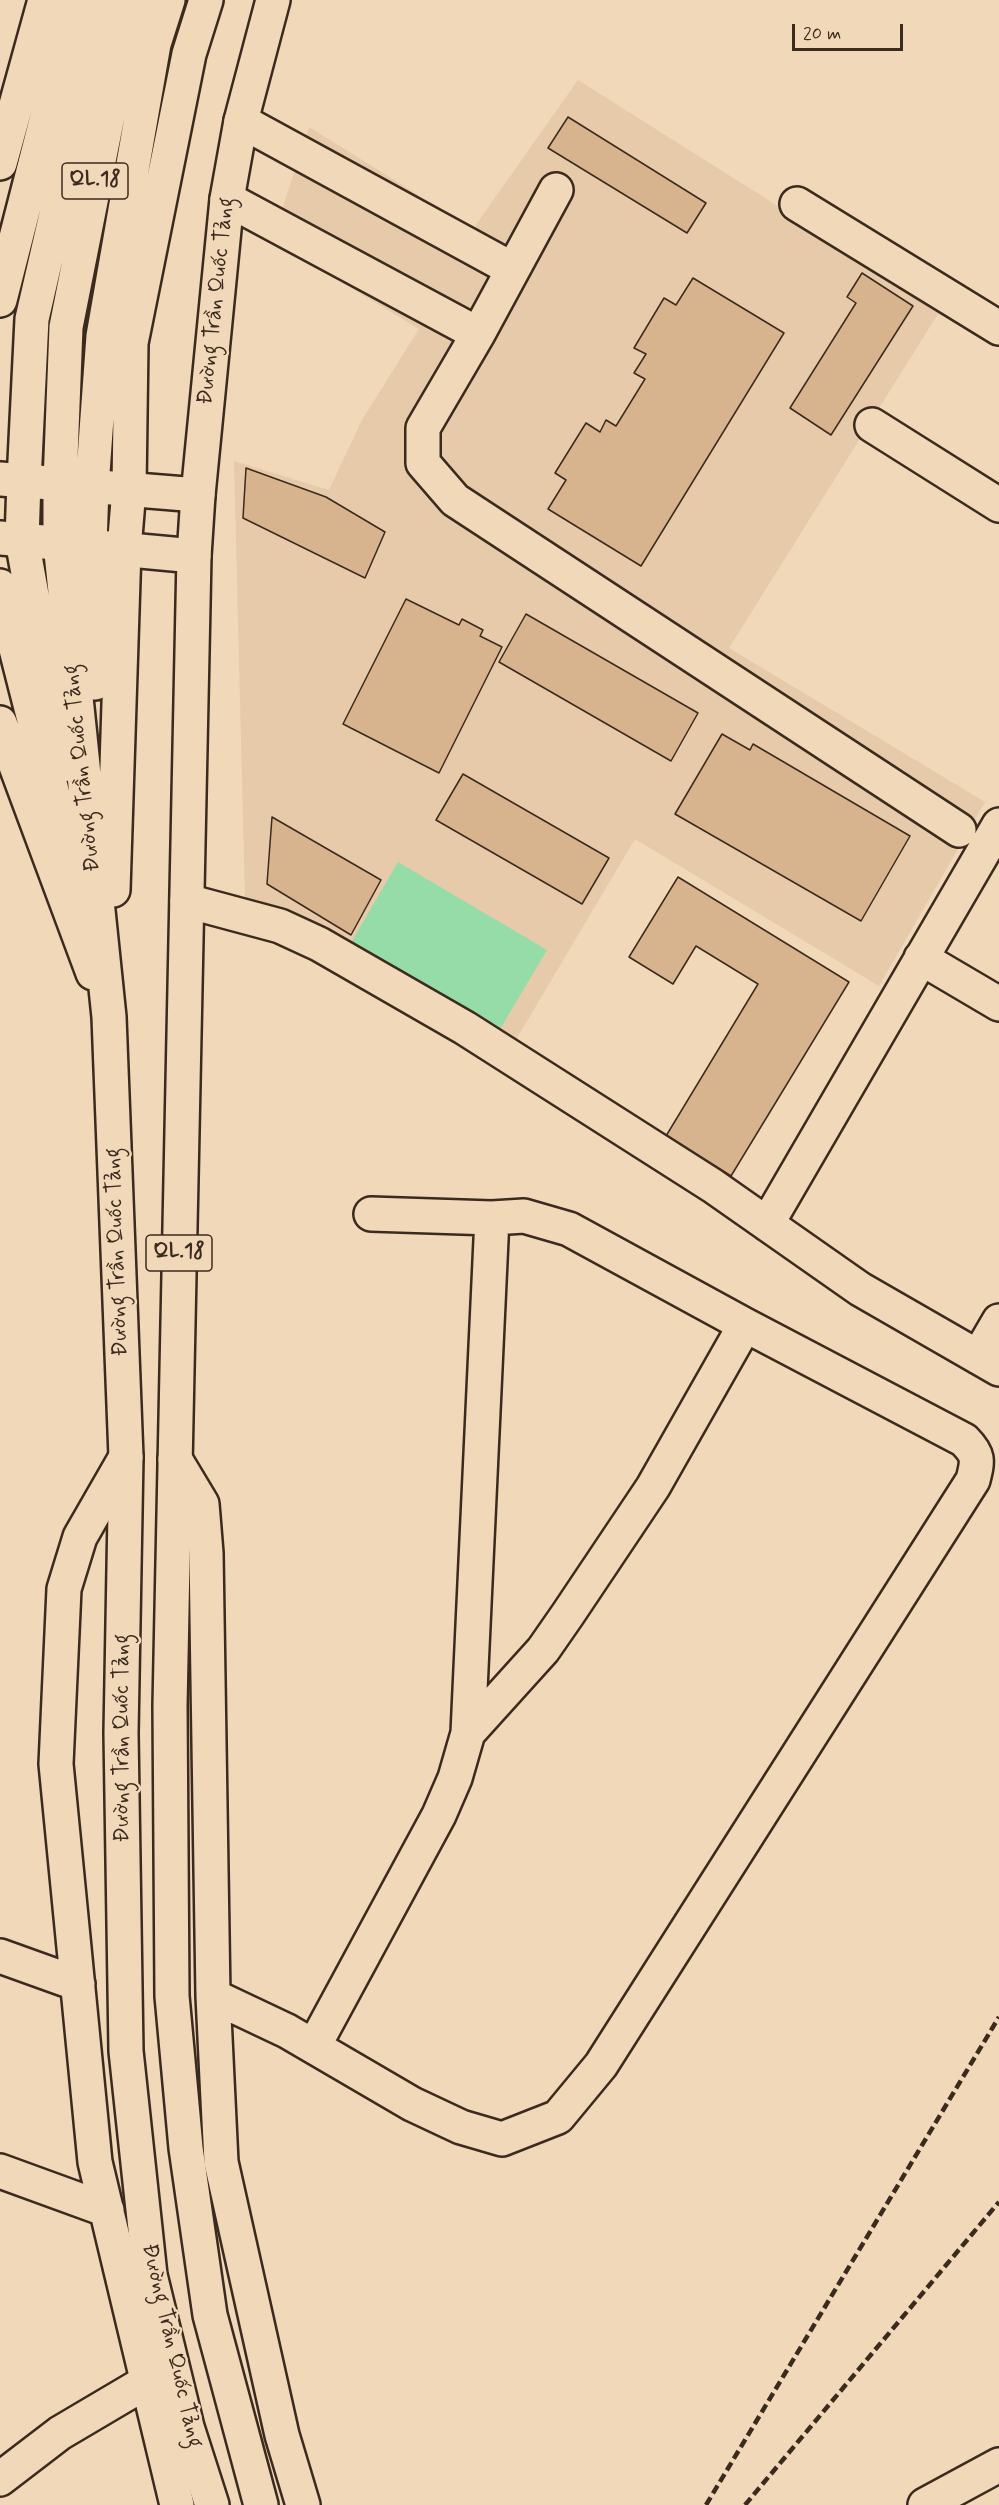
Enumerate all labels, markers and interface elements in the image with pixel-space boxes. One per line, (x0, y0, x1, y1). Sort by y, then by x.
scale bar (795, 12, 906, 50)
text: 20 m (803, 22, 841, 46)
road number: QL.18 (62, 163, 128, 199)
street label: Đường Trần Quốc Tảng (193, 196, 241, 406)
street label: Đường Trần Quốc Tảng (59, 663, 107, 873)
street label: Đường Trần Quốc Tảng (101, 1147, 135, 1357)
road number: QL.18 (146, 1235, 212, 1271)
street label: Đường Trần Quốc Tảng (110, 1634, 136, 1842)
street label: Đường Trần Quốc Tảng (135, 2241, 207, 2451)

